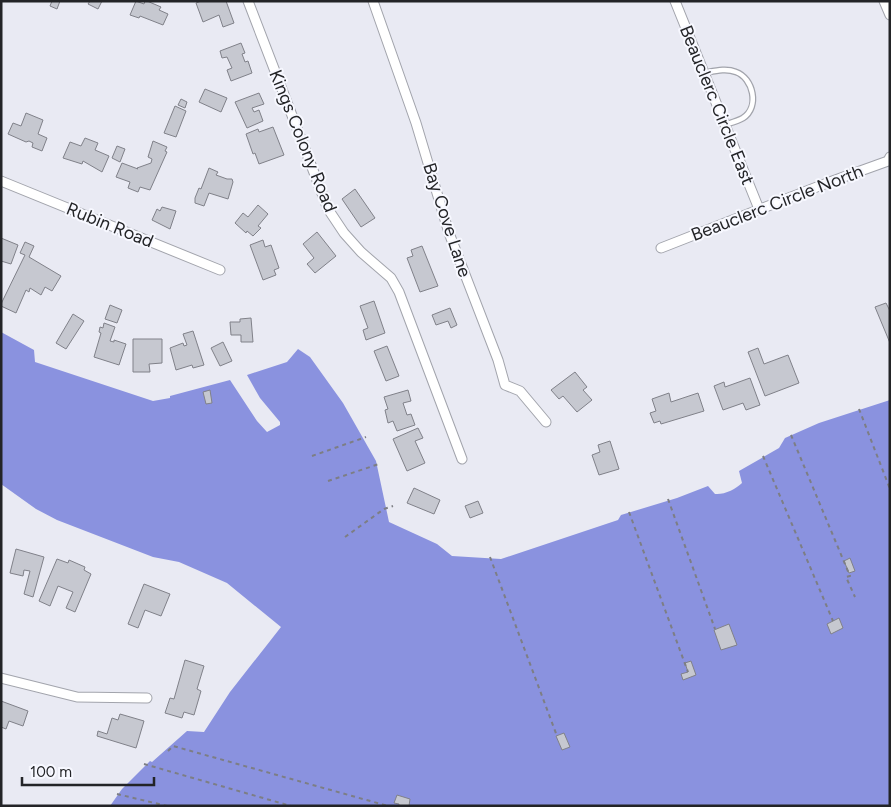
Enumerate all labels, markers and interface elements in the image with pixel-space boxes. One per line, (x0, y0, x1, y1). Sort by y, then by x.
street label: Beauclerc Circle East (675, 22, 759, 188)
street label: Kings Colony Road (264, 67, 342, 215)
street label: Bay Cove Lane (418, 160, 476, 280)
street label: Beauclerc Circle North (688, 160, 866, 246)
street label: Rubin Road (63, 198, 157, 252)
scale bar (22, 754, 155, 786)
text: 100 m (30, 763, 72, 781)

